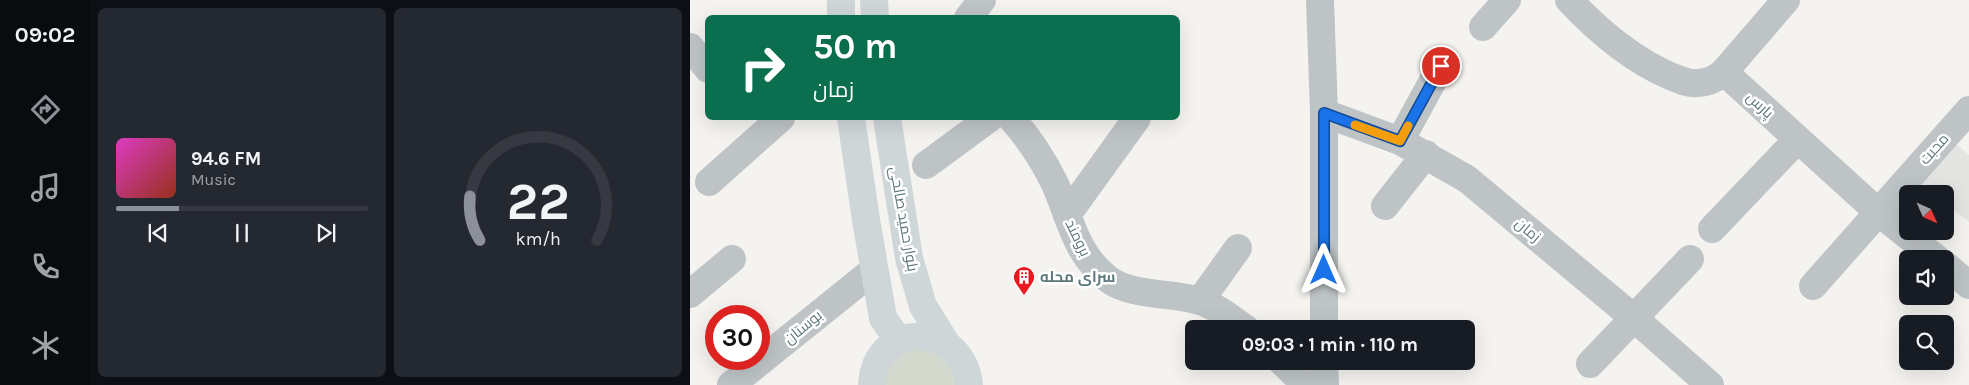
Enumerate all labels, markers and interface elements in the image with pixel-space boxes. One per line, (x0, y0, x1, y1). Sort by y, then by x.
text: 09:02 (15, 22, 75, 48)
text: 50 m (813, 26, 898, 67)
icon: right (730, 35, 795, 100)
pin (1420, 45, 1462, 87)
icon: arrive (1427, 52, 1455, 80)
text: زمان (813, 77, 854, 103)
street label: پارس (1742, 88, 1777, 123)
icon: directions (28, 92, 63, 127)
street label: محبت (1915, 130, 1953, 168)
text: 94.6 FM (191, 148, 261, 170)
street label: بلوار حمید صالحی (885, 165, 922, 273)
icon: music (28, 170, 63, 205)
text: Music (191, 170, 236, 189)
text: 22 (507, 171, 569, 232)
north arrow (1899, 185, 1954, 240)
map controls (1899, 185, 1954, 370)
street label: زمان (1511, 214, 1545, 247)
street label: برومند (1061, 217, 1095, 259)
icon: previous (144, 219, 172, 247)
icon: pause (228, 219, 256, 247)
icon: next (312, 219, 340, 247)
text: km/h (515, 229, 561, 250)
position arrow (1297, 243, 1349, 295)
icon: phone (28, 249, 63, 284)
button: sound (1899, 250, 1954, 305)
building icon: سرای محله (1012, 265, 1036, 296)
place label: سرای محله (1040, 268, 1115, 286)
speed limit sign: 30 (705, 305, 770, 370)
street label: بوستان (780, 306, 826, 349)
button: search (1899, 315, 1954, 370)
icon: climate (28, 328, 63, 363)
text: 09:03 · 1 min · 110 m (1242, 334, 1418, 356)

